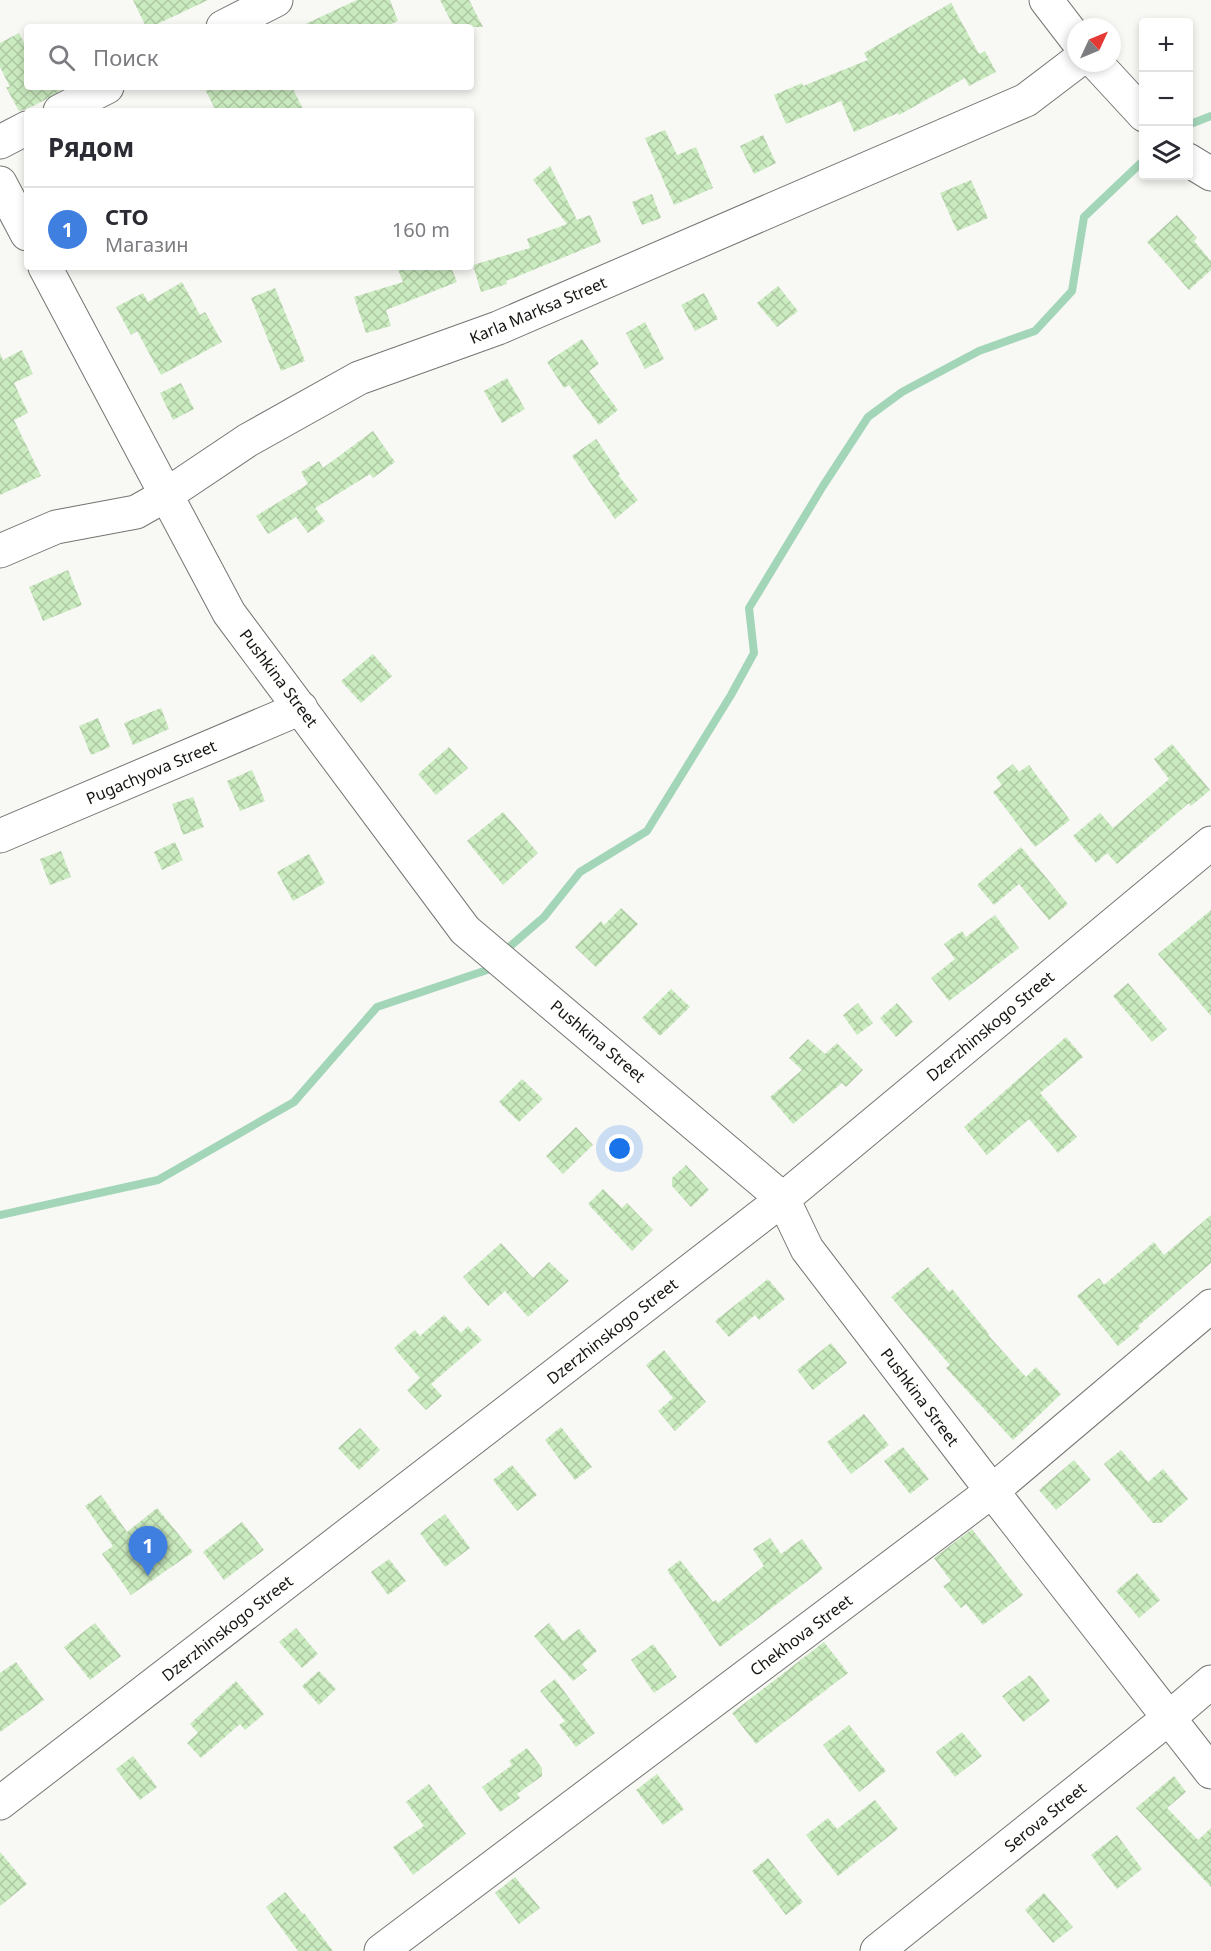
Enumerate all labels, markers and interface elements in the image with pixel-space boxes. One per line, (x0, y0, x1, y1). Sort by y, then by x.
north arrow (1067, 18, 1121, 72)
map controls (1139, 18, 1193, 180)
button: + (1139, 18, 1193, 72)
search box (24, 24, 474, 90)
icon: search (45, 41, 78, 74)
text: Поиск (93, 42, 158, 72)
button: − (1139, 72, 1193, 126)
button: layers (1139, 126, 1193, 180)
text: Рядом (48, 129, 134, 165)
text: СТО (105, 201, 149, 231)
text: 1 (62, 216, 73, 243)
text: 160 m (392, 216, 450, 243)
text: Магазин (105, 231, 189, 258)
street label: Karla Marksa Street (466, 271, 610, 349)
street label: Pushkina Street (235, 624, 323, 732)
street label: Pugachyova Street (83, 735, 220, 809)
street label: Dzerzhinskogo Street (921, 966, 1059, 1086)
street label: Pushkina Street (546, 995, 650, 1087)
your location (605, 1134, 634, 1163)
street label: Dzerzhinskogo Street (542, 1273, 682, 1389)
street label: Pushkina Street (876, 1343, 964, 1451)
pin: 1 (128, 1526, 168, 1576)
street label: Dzerzhinskogo Street (157, 1570, 297, 1686)
street label: Chekhova Street (745, 1589, 857, 1681)
street label: Serova Street (999, 1777, 1091, 1857)

